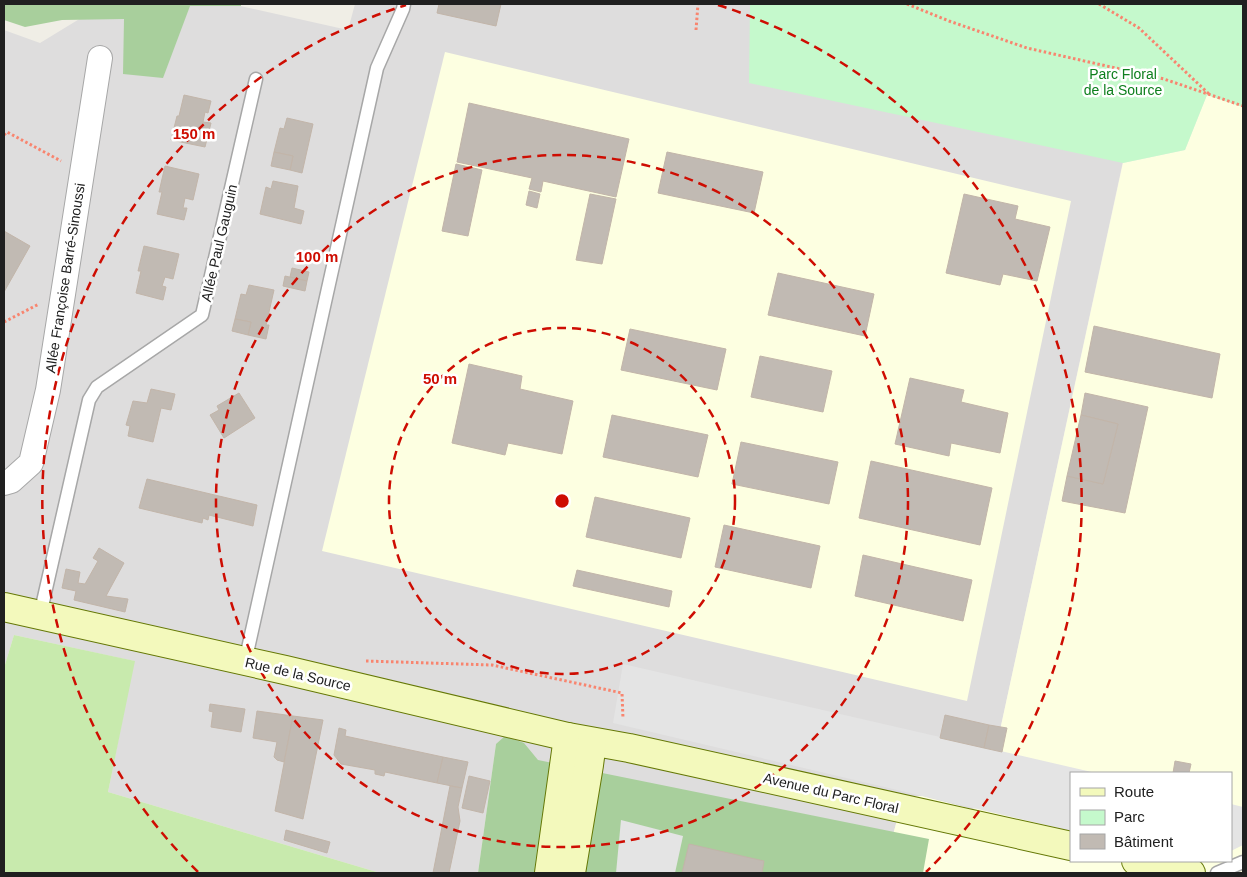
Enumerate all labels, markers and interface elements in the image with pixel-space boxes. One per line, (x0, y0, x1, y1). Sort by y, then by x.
park label: Parc Floral de la Source (1084, 66, 1163, 98)
text: 150 m (173, 125, 215, 142)
street label: Allée Françoise Barré-Sinoussi (42, 182, 88, 374)
street label: Allée Paul Gauguin (198, 183, 240, 303)
text: 100 m (296, 248, 338, 265)
text: 50 m (423, 370, 457, 387)
centre of rings (553, 492, 571, 510)
street label: Rue de la Source (243, 654, 353, 694)
street label: Avenue du Parc Floral (762, 770, 900, 816)
legend (1070, 772, 1232, 862)
text: Route (1114, 783, 1154, 800)
text: Parc (1114, 808, 1145, 825)
text: Bâtiment (1114, 833, 1174, 850)

